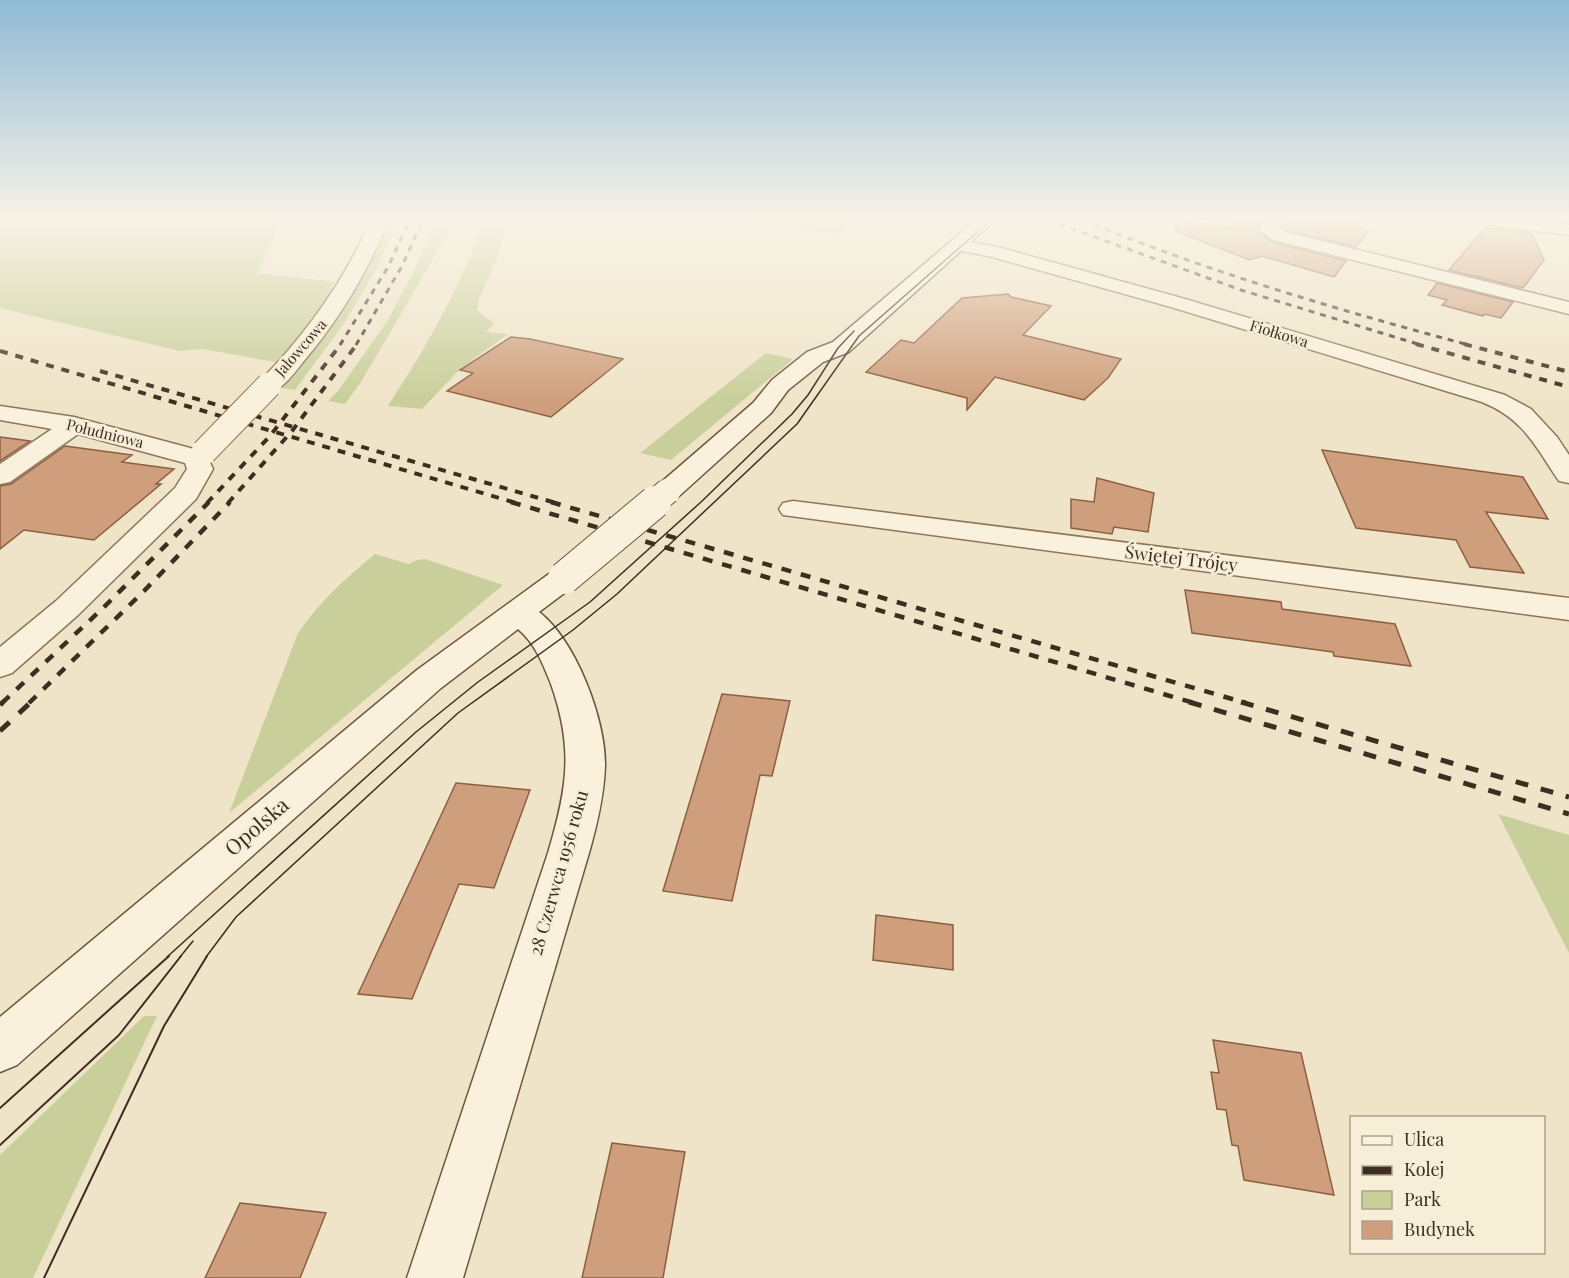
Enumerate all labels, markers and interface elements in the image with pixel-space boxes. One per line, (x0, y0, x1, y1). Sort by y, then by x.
street label: Jałowcowa (269, 314, 331, 381)
street label: Fiołkowa (1248, 315, 1311, 352)
street label: Południowa (65, 414, 146, 452)
street label: Świętej Trójcy (1123, 539, 1239, 577)
street label: 28 Czerwca 1956 roku (523, 787, 593, 958)
street label: Opolska (218, 790, 294, 861)
legend (1350, 1116, 1545, 1254)
text: Ulica (1404, 1127, 1444, 1151)
text: Kolej (1404, 1157, 1444, 1181)
text: Park (1404, 1187, 1441, 1211)
text: Budynek (1404, 1217, 1475, 1241)

